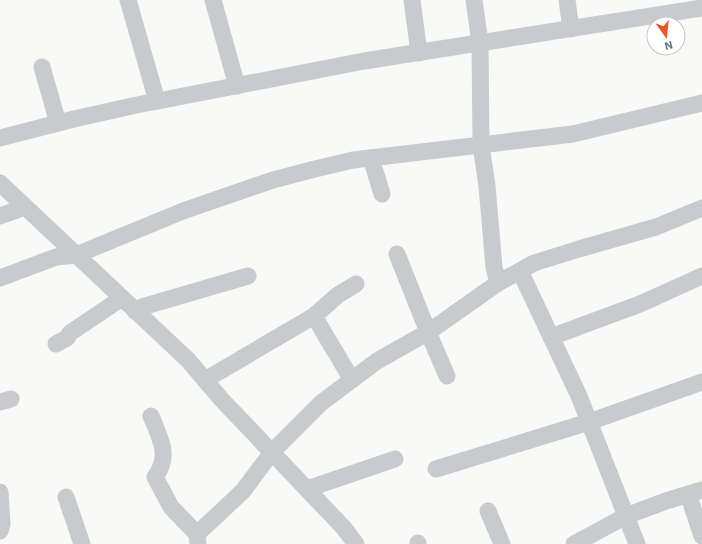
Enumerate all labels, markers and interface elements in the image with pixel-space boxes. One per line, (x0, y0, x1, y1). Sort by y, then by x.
north arrow (646, 16, 686, 56)
text: N (663, 39, 674, 53)

